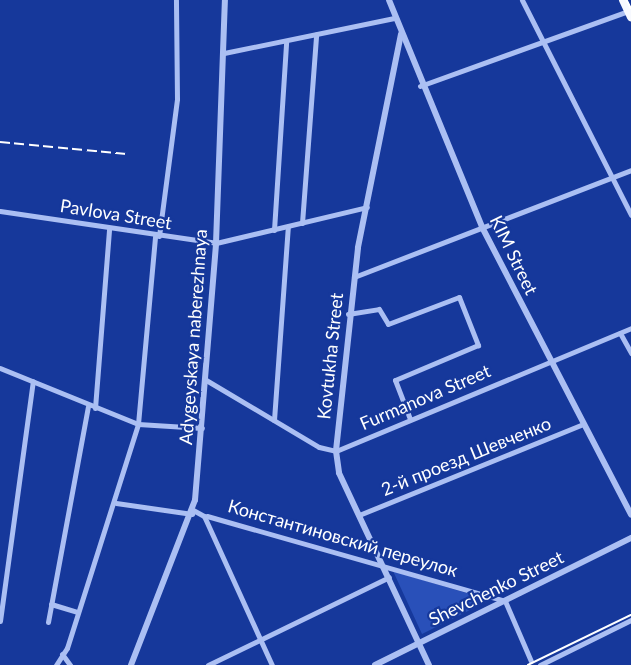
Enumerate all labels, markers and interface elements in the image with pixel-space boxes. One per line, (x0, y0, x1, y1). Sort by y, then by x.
street label: Pavlova Street (59, 195, 173, 233)
street label: KIM Street (486, 212, 542, 298)
street label: Adygeyskaya naberezhnaya (175, 228, 211, 446)
street label: Kovtukha Street (313, 292, 347, 420)
street label: Furmanova Street (356, 360, 494, 434)
street label: 2-й проезд Шевченко (378, 412, 554, 500)
street label: Константиновский переулок (226, 495, 460, 581)
street label: Shevchenko Street (425, 546, 567, 630)

